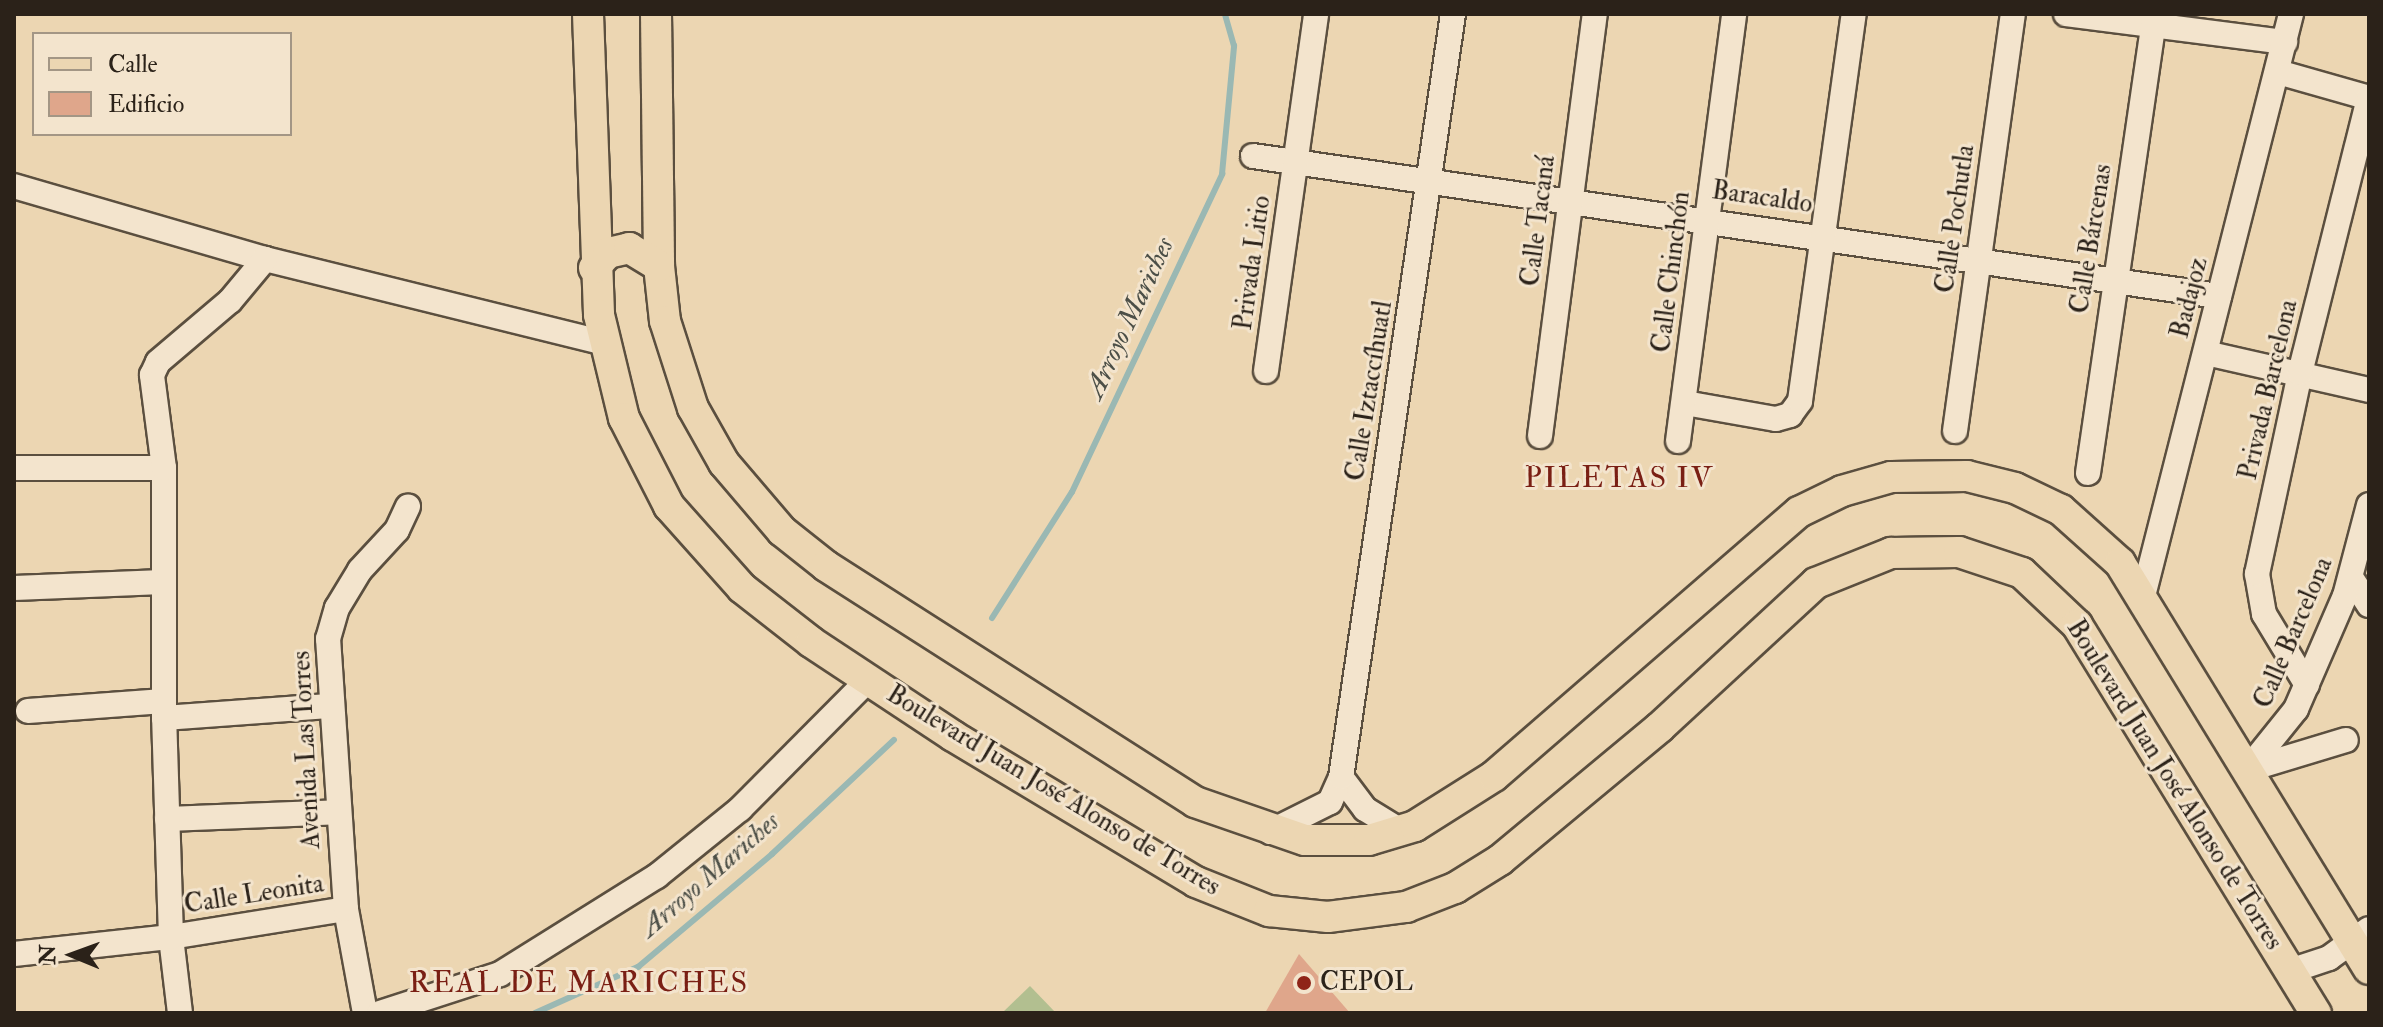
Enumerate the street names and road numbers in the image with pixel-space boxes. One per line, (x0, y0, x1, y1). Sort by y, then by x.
street label: Calle Pochutla (1930, 143, 1982, 295)
street label: Calle Tacaná (1516, 154, 1562, 288)
street label: Calle Bárcenas (2065, 162, 2119, 316)
street label: Baracaldo (1710, 176, 1814, 220)
street label: Calle Chinchón (1647, 190, 1697, 354)
street label: Privada Litio (1228, 194, 1278, 332)
street label: Badajoz (2165, 254, 2215, 342)
street label: Privada Barcelona (2233, 297, 2305, 483)
street label: Calle Iztaccíhuatl (1340, 299, 1400, 483)
street label: Calle Barcelona (2248, 553, 2340, 713)
street label: Boulevard Juan José Alonso de Torres (2059, 614, 2289, 956)
street label: Avenida Las Torres (286, 650, 328, 850)
street label: Boulevard Juan José Alonso de Torres (881, 679, 1225, 903)
street label: Calle Leonita (182, 869, 326, 921)

